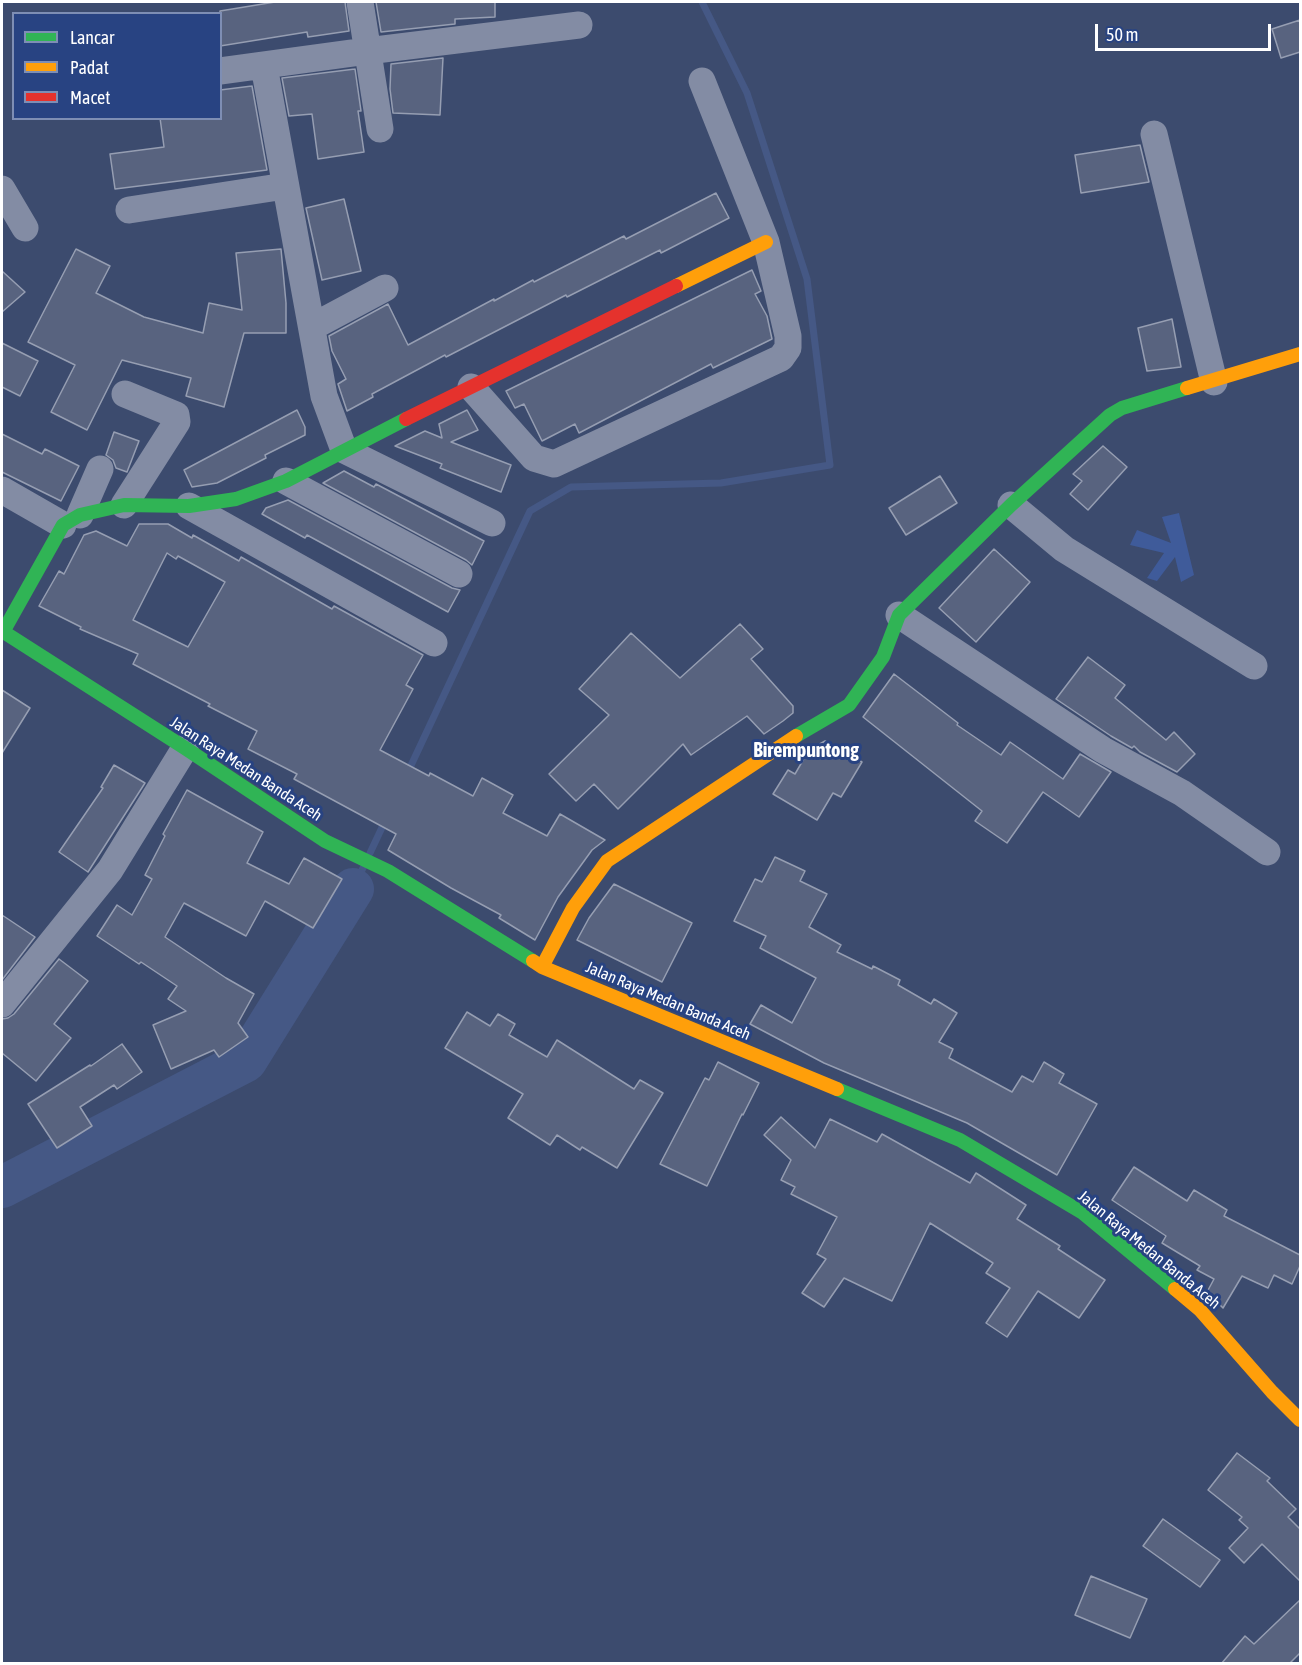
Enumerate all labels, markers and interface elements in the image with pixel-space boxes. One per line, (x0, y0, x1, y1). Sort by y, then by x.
legend (12, 12, 222, 120)
scale bar (1098, 12, 1274, 50)
text: 50 m (1106, 24, 1138, 45)
text: Lancar (70, 27, 114, 48)
text: Padat (70, 57, 109, 78)
text: Macet (70, 87, 110, 108)
street label: Jalan Raya Medan Banda Aceh (166, 713, 326, 825)
district label: Birempuntong (753, 739, 859, 763)
street label: Jalan Raya Medan Banda Aceh (583, 958, 753, 1044)
street label: Jalan Raya Medan Banda Aceh (1074, 1187, 1224, 1313)

